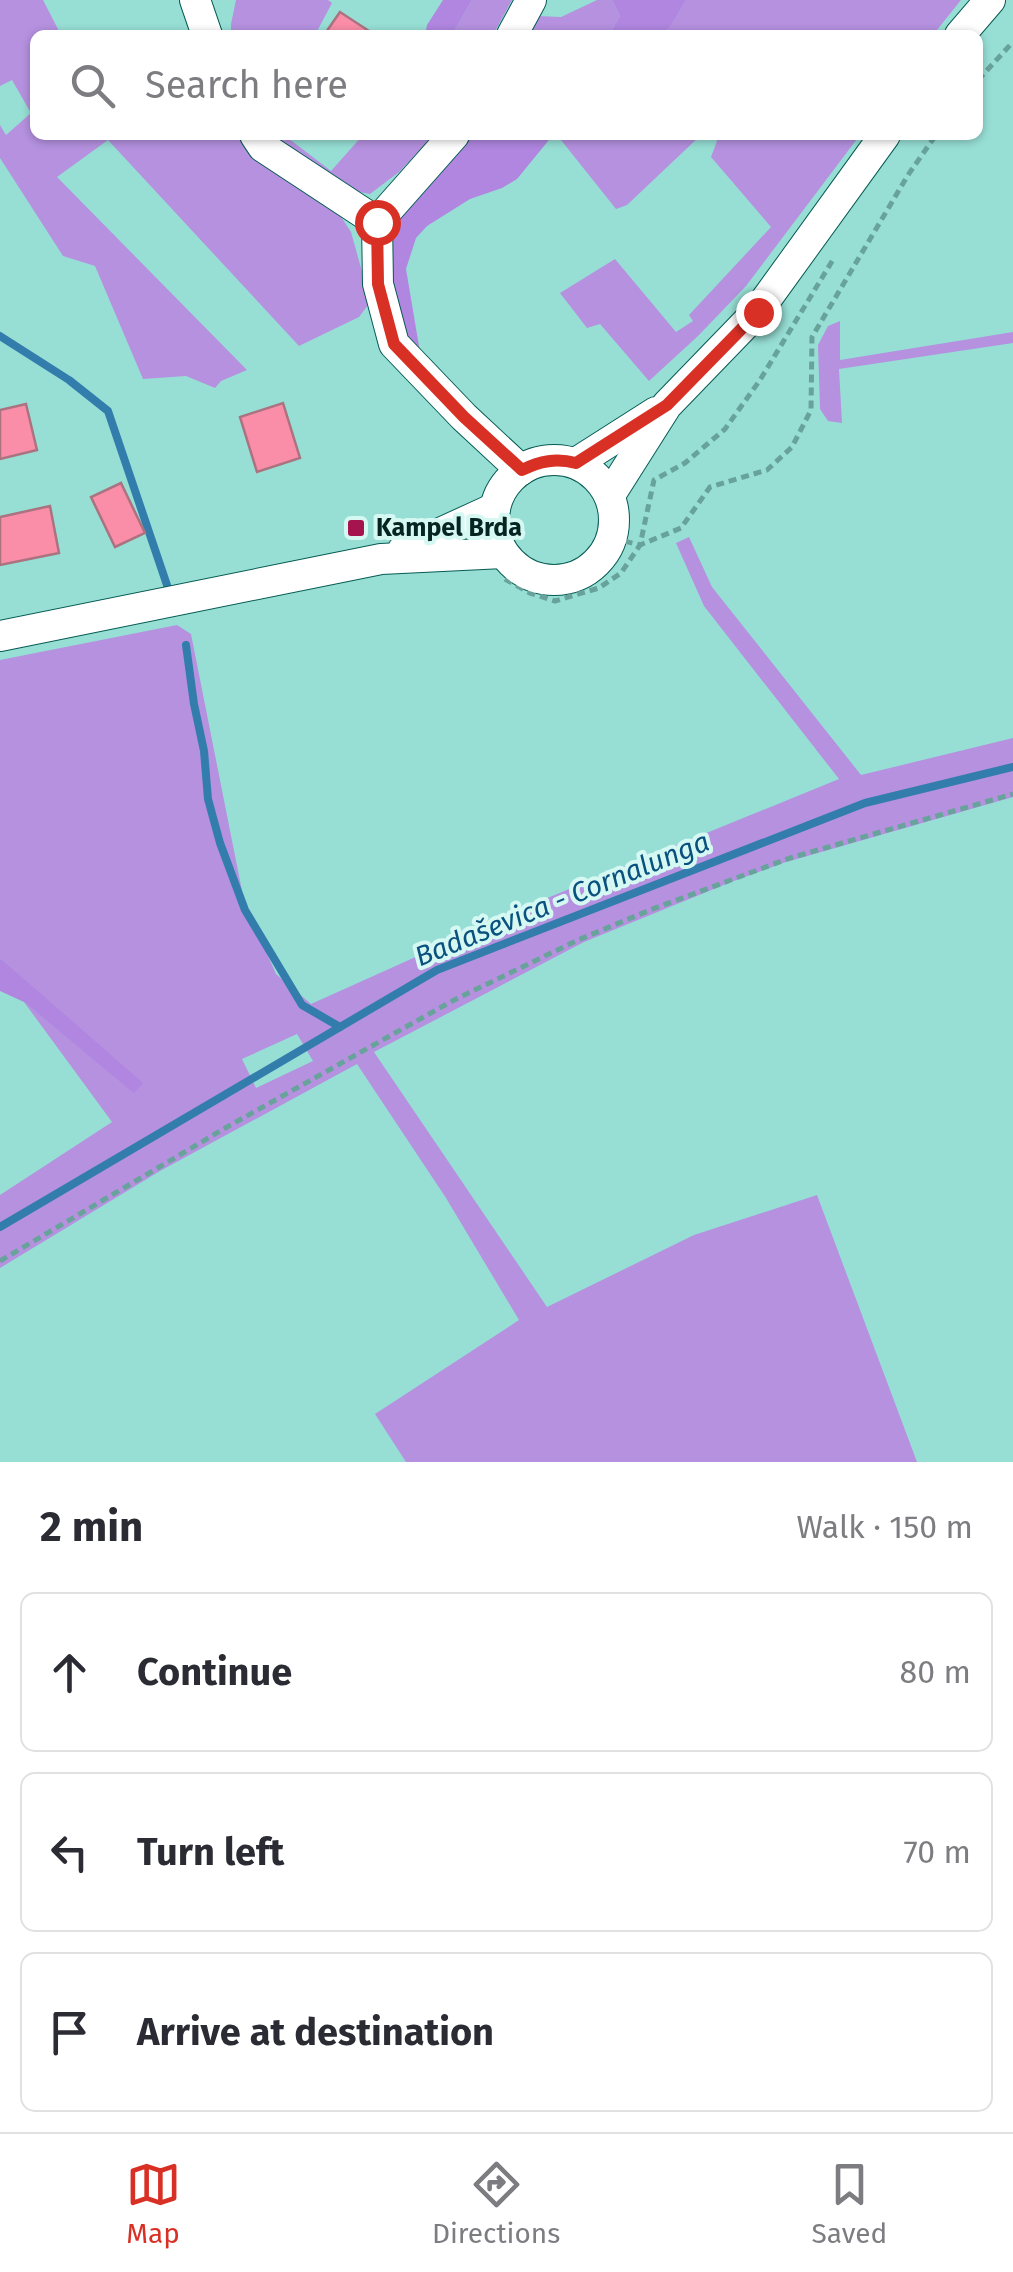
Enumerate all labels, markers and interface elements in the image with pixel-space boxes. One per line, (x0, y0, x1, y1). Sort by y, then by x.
search box (30, 30, 983, 140)
icon: search (65, 58, 120, 113)
text: Search here (145, 62, 348, 108)
route start (355, 200, 401, 246)
route end (736, 290, 782, 336)
place label: Kampel Brda (376, 513, 522, 543)
marker: Kampel Brda (345, 517, 367, 539)
water label: Badaševica - Cornalunga (410, 825, 714, 973)
text: 2 min (40, 1502, 143, 1552)
text: Walk · 150 m (796, 1508, 973, 1546)
icon: ahead (42, 1645, 97, 1700)
text: Continue (137, 1649, 292, 1695)
text: 80 m (900, 1653, 971, 1691)
icon: left (42, 1825, 97, 1880)
text: Turn left (137, 1829, 284, 1875)
text: 70 m (903, 1833, 971, 1871)
icon: arrive (42, 2005, 97, 2060)
text: Arrive at destination (137, 2009, 494, 2055)
tab: Map (126, 2157, 181, 2250)
tab: Directions (432, 2157, 560, 2250)
tab: Saved (812, 2157, 887, 2250)

